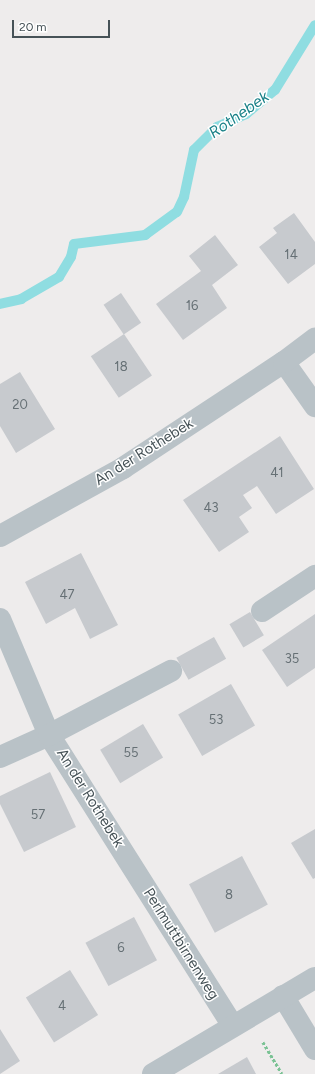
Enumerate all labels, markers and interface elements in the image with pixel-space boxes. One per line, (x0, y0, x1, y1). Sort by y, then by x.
scale bar (14, 12, 112, 38)
text: 20 m (19, 20, 47, 34)
water label: Rothebek (205, 87, 273, 143)
house number: 14 (284, 247, 298, 263)
house number: 16 (186, 298, 198, 314)
house number: 18 (114, 359, 128, 375)
house number: 20 (12, 397, 28, 413)
street label: An der Rothebek (92, 415, 196, 489)
house number: 41 (270, 465, 284, 481)
house number: 43 (203, 500, 219, 516)
house number: 47 (59, 587, 75, 603)
house number: 35 (285, 651, 299, 667)
house number: 53 (209, 712, 223, 728)
house number: 55 (124, 745, 138, 761)
street label: An der Rothebek (53, 746, 127, 850)
house number: 57 (31, 807, 45, 823)
street label: Perlmuttbirnenweg (139, 885, 223, 1003)
house number: 8 (225, 887, 233, 903)
house number: 6 (117, 940, 125, 956)
house number: 4 (58, 998, 66, 1014)

